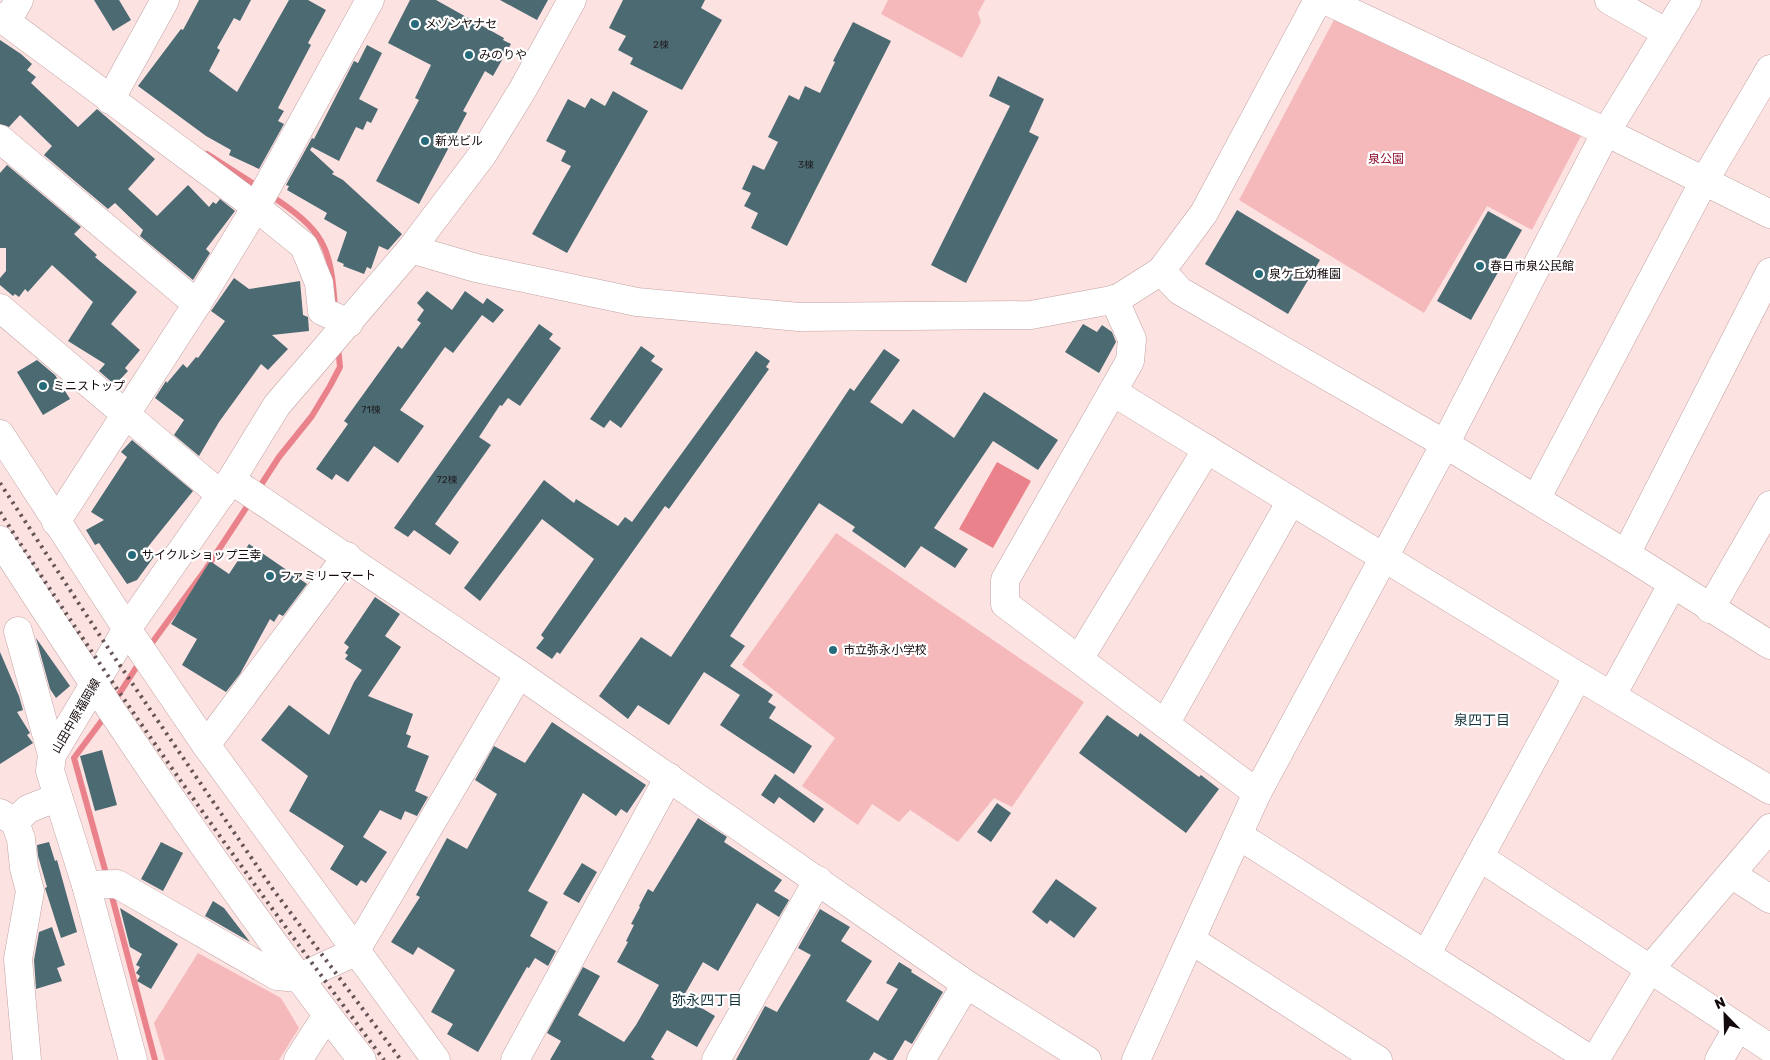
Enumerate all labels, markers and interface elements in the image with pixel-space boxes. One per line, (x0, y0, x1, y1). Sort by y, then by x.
place label: メゾンヤナセ (425, 17, 497, 31)
marker: メゾンヤナセ (409, 18, 421, 30)
house number: 2棟 (653, 39, 669, 51)
place label: みのりや (479, 48, 527, 62)
marker: みのりや (463, 49, 475, 61)
place label: 新光ビル (435, 134, 483, 148)
marker: 新光ビル (419, 135, 431, 147)
park label: 泉公園 (1368, 152, 1404, 166)
house number: 3棟 (798, 159, 814, 171)
place label: 春日市泉公民館 (1490, 259, 1574, 273)
marker: 春日市泉公民館 (1474, 260, 1486, 272)
place label: 泉ケ丘幼稚園 (1269, 267, 1341, 281)
marker: 泉ケ丘幼稚園 (1253, 268, 1265, 280)
place label: ミニストップ (53, 379, 125, 393)
marker: ミニストップ (37, 380, 49, 392)
house number: 71棟 (361, 404, 381, 416)
house number: 72棟 (437, 474, 458, 486)
place label: サイクルショップ三幸 (142, 548, 261, 562)
marker: サイクルショップ三幸 (126, 549, 138, 561)
place label: ファミリーマート (280, 569, 376, 583)
marker: ファミリーマート (264, 570, 276, 582)
place label: 市立弥永小学校 (843, 643, 927, 657)
marker: 市立弥永小学校 (827, 644, 839, 656)
street label: 山田中原福岡線 (49, 676, 103, 756)
district label: 泉四丁目 (1454, 712, 1510, 729)
north arrow (1700, 990, 1750, 1040)
district label: 弥永四丁目 (672, 992, 742, 1009)
text: N (1712, 994, 1728, 1013)

